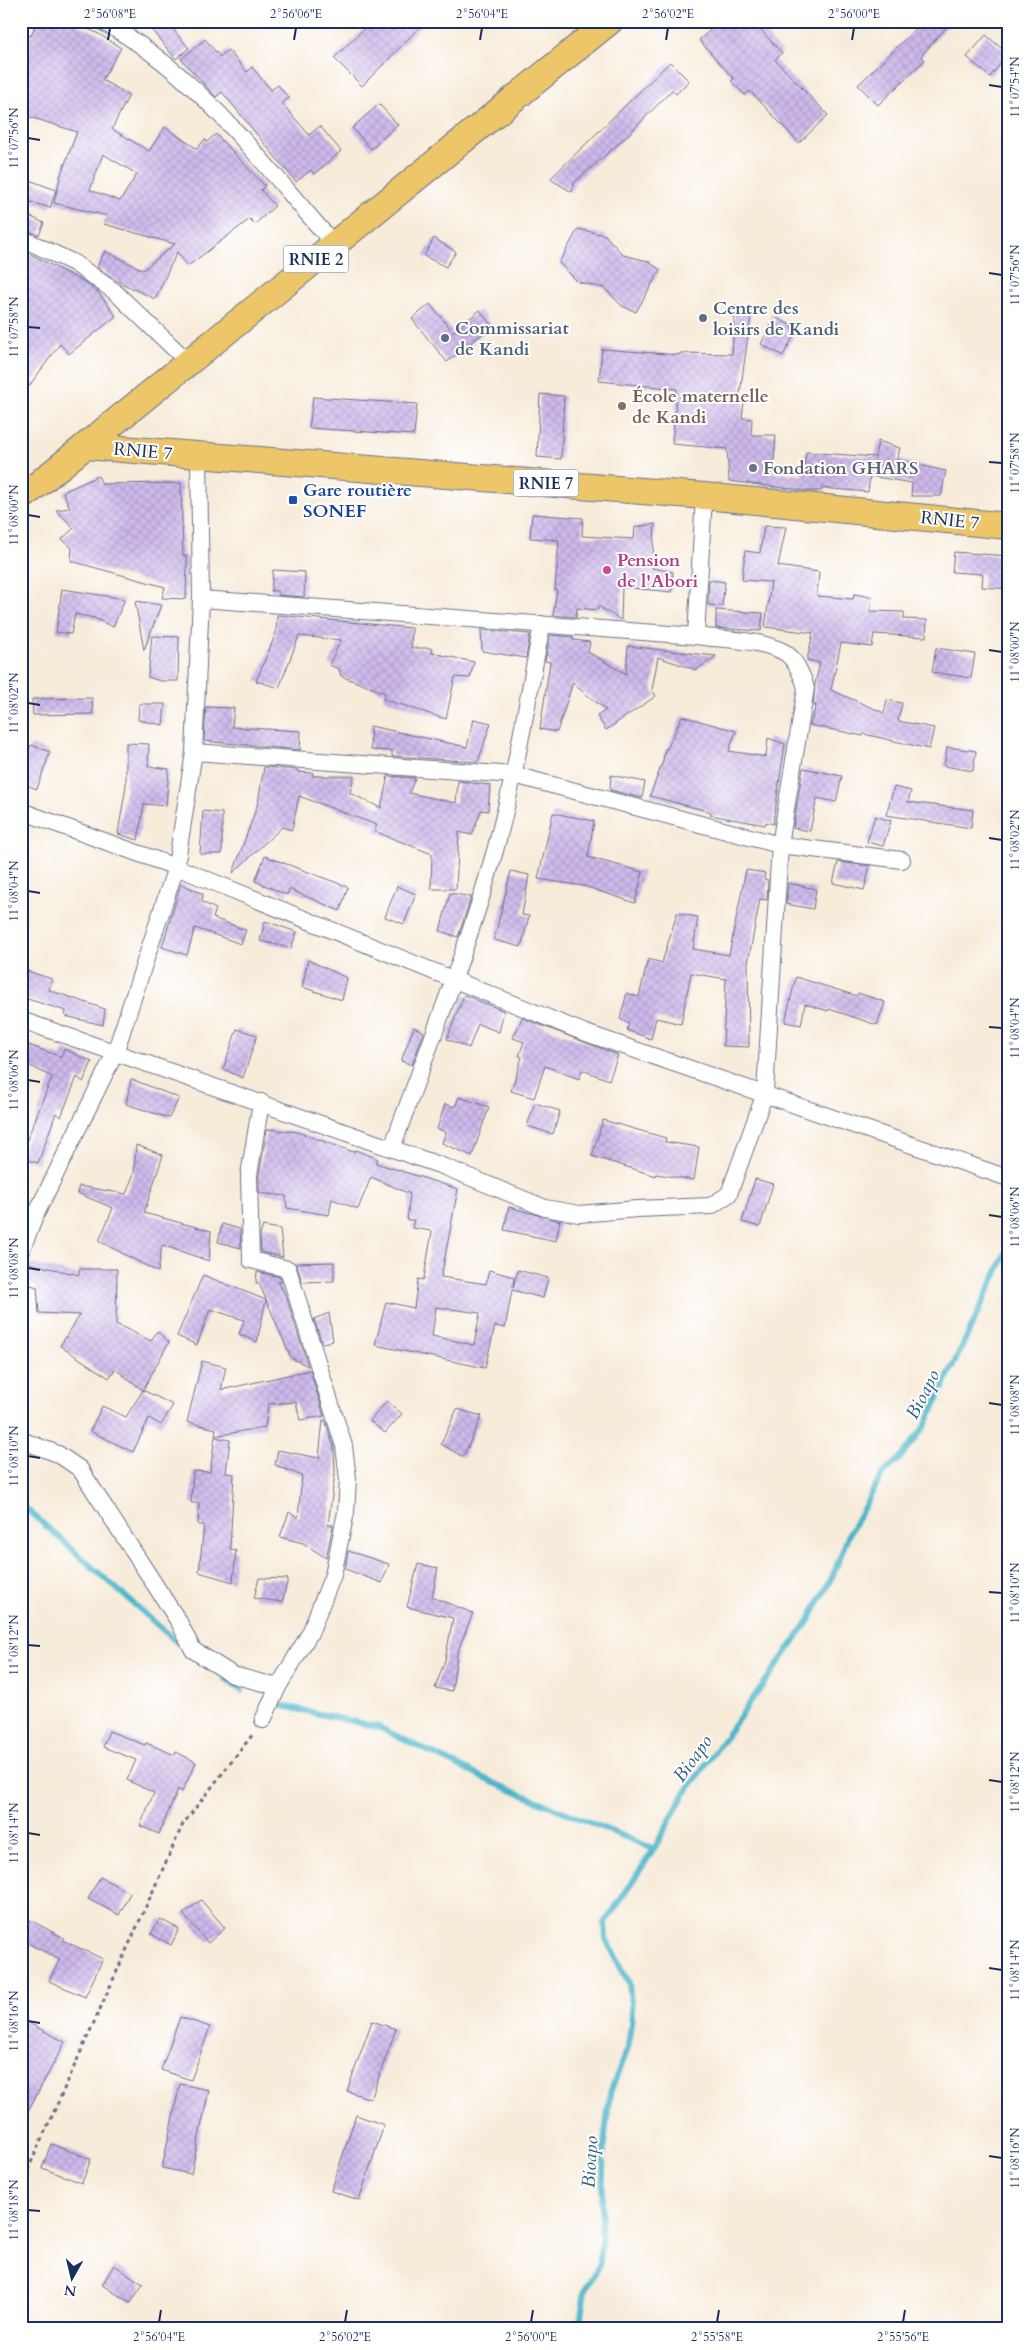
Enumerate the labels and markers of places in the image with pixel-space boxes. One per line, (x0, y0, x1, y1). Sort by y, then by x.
place label: Centre des loisirs de Kandi (713, 296, 840, 342)
marker: Centre des loisirs de Kandi (697, 312, 709, 324)
place label: Commissariat de Kandi (455, 316, 569, 362)
marker: Commissariat de Kandi (439, 332, 451, 344)
place label: École maternelle de Kandi (632, 384, 769, 430)
marker: École maternelle de Kandi (616, 400, 628, 412)
place label: Fondation GHARS (763, 456, 918, 481)
marker: Fondation GHARS (747, 462, 759, 474)
place label: Gare routière SONEF (303, 478, 412, 524)
marker: Gare routière SONEF (287, 494, 299, 506)
place label: Pension de l'Abori (617, 548, 698, 594)
marker: Pension de l'Abori (601, 564, 613, 576)

